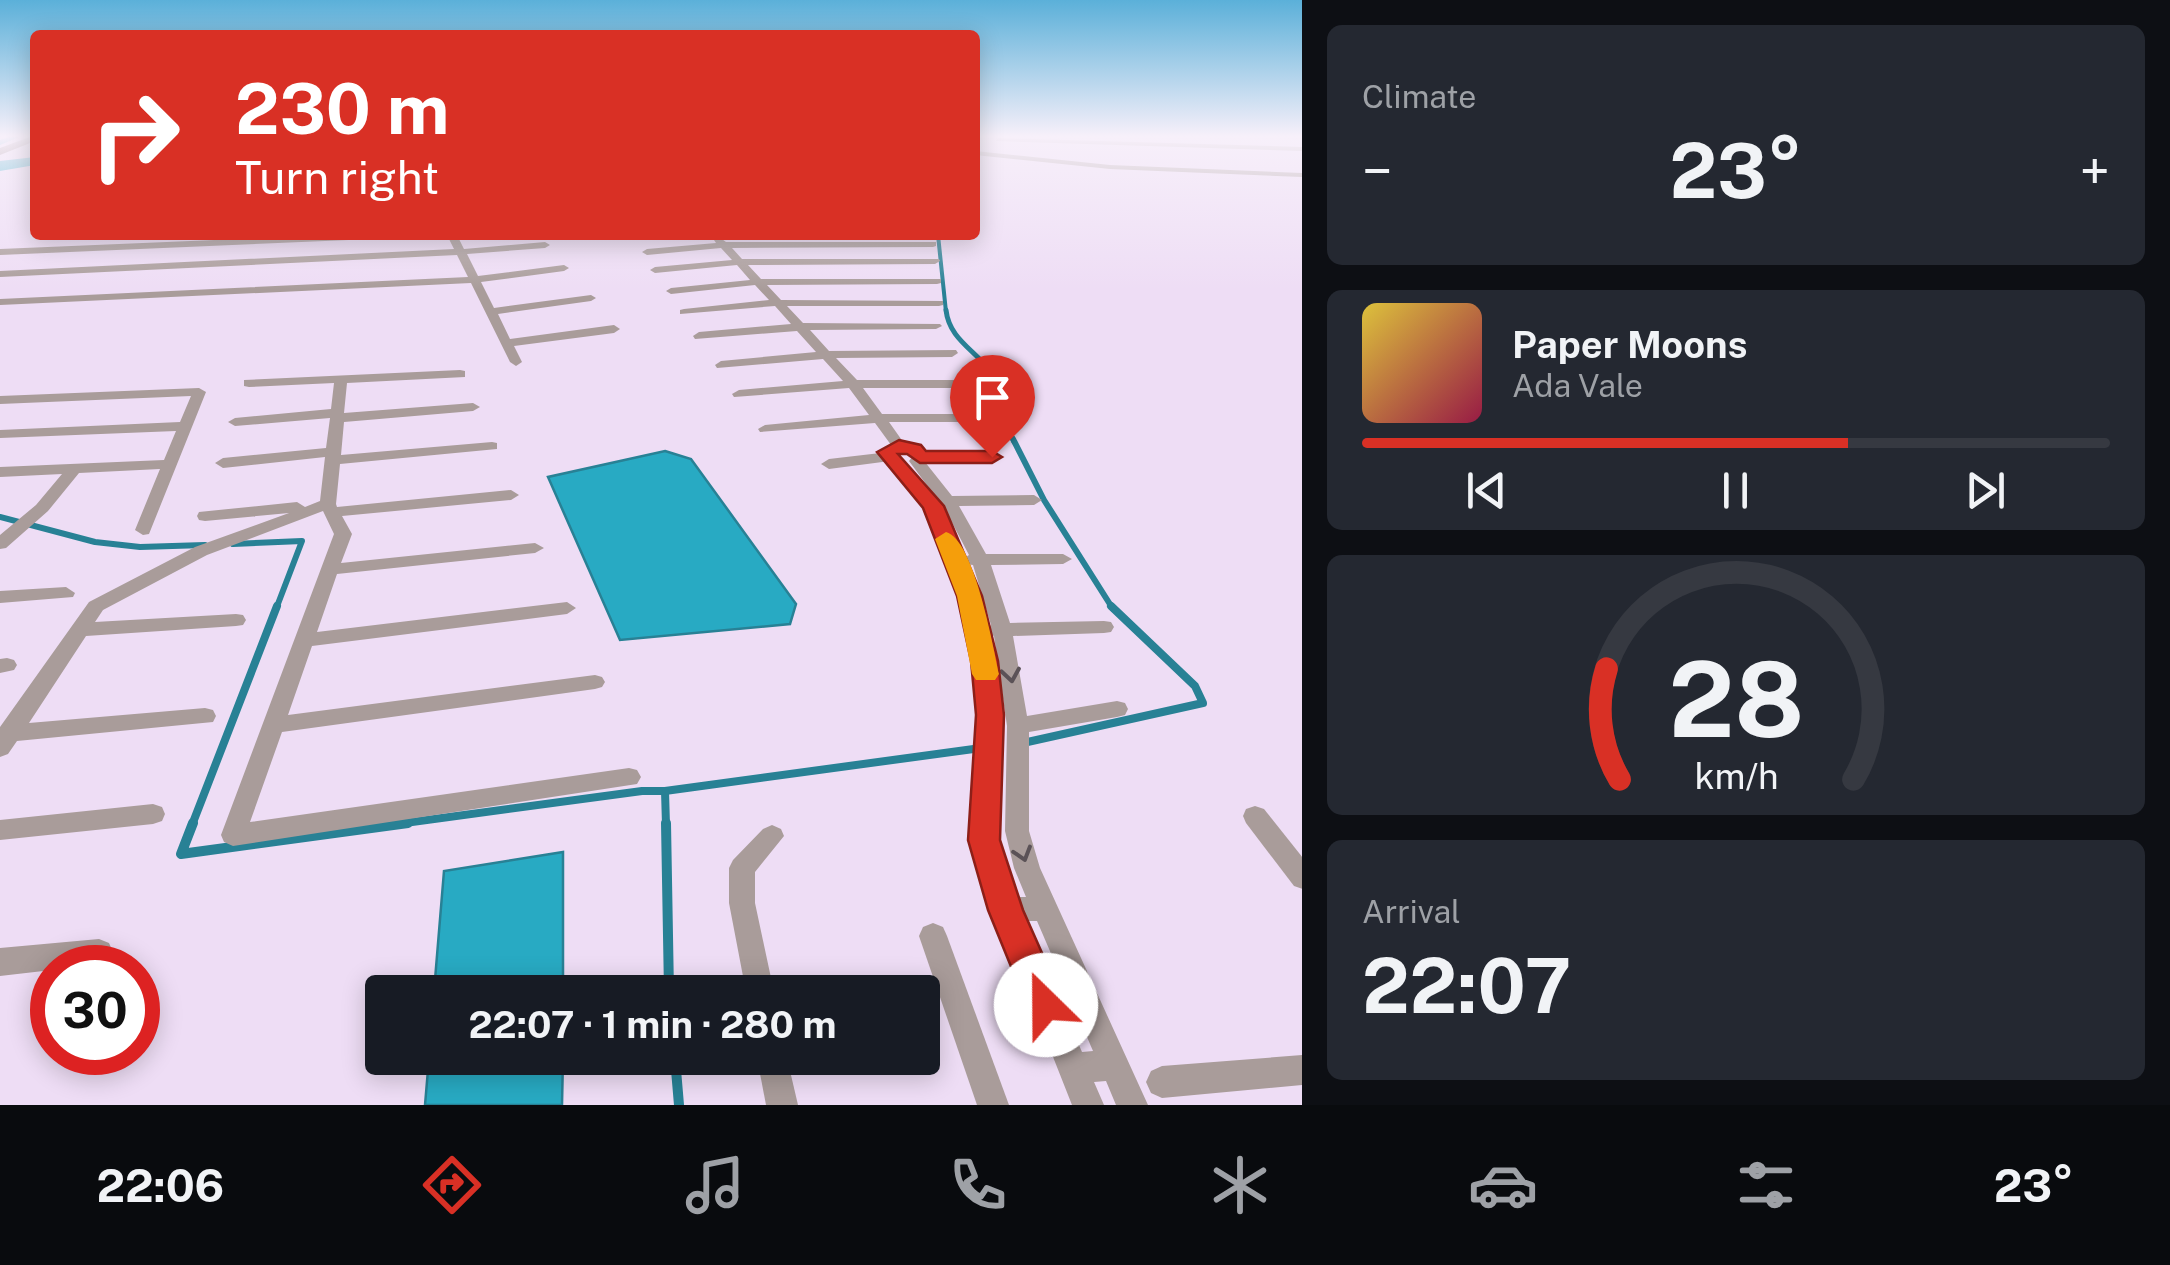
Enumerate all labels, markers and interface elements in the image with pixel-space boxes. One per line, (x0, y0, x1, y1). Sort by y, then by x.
text: 230 m (235, 67, 449, 150)
icon: right (70, 70, 200, 200)
text: Climate (1362, 78, 1476, 115)
text: 23° (1669, 127, 1803, 215)
text: − (1362, 139, 1393, 203)
text: + (2080, 139, 2110, 203)
text: Turn right (235, 151, 439, 204)
text: Paper Moons (1512, 322, 1747, 367)
pin (950, 355, 1035, 458)
text: Ada Vale (1512, 367, 1643, 404)
icon: arrive (965, 370, 1020, 425)
icon: previous (1459, 463, 1514, 518)
icon: pause (1708, 463, 1763, 518)
icon: next (1958, 463, 2013, 518)
text: 28 (1668, 638, 1804, 760)
one-way arrow (1000, 667, 1021, 684)
text: km/h (1694, 755, 1778, 797)
one-way arrow (1011, 844, 1032, 861)
text: Arrival (1362, 893, 1461, 930)
text: 22:07 (1362, 942, 1572, 1030)
speed limit sign: 30 (30, 945, 160, 1075)
position arrow (994, 953, 1098, 1057)
text: 22:07 · 1 min · 280 m (468, 1002, 837, 1047)
icon: directions (417, 1150, 487, 1220)
icon: music (680, 1150, 750, 1220)
icon: phone (943, 1150, 1013, 1220)
icon: climate (1205, 1150, 1275, 1220)
icon: car (1468, 1150, 1538, 1220)
icon: filters (1731, 1150, 1801, 1220)
text: 22:06 (96, 1159, 224, 1212)
text: 23° (1994, 1159, 2074, 1212)

